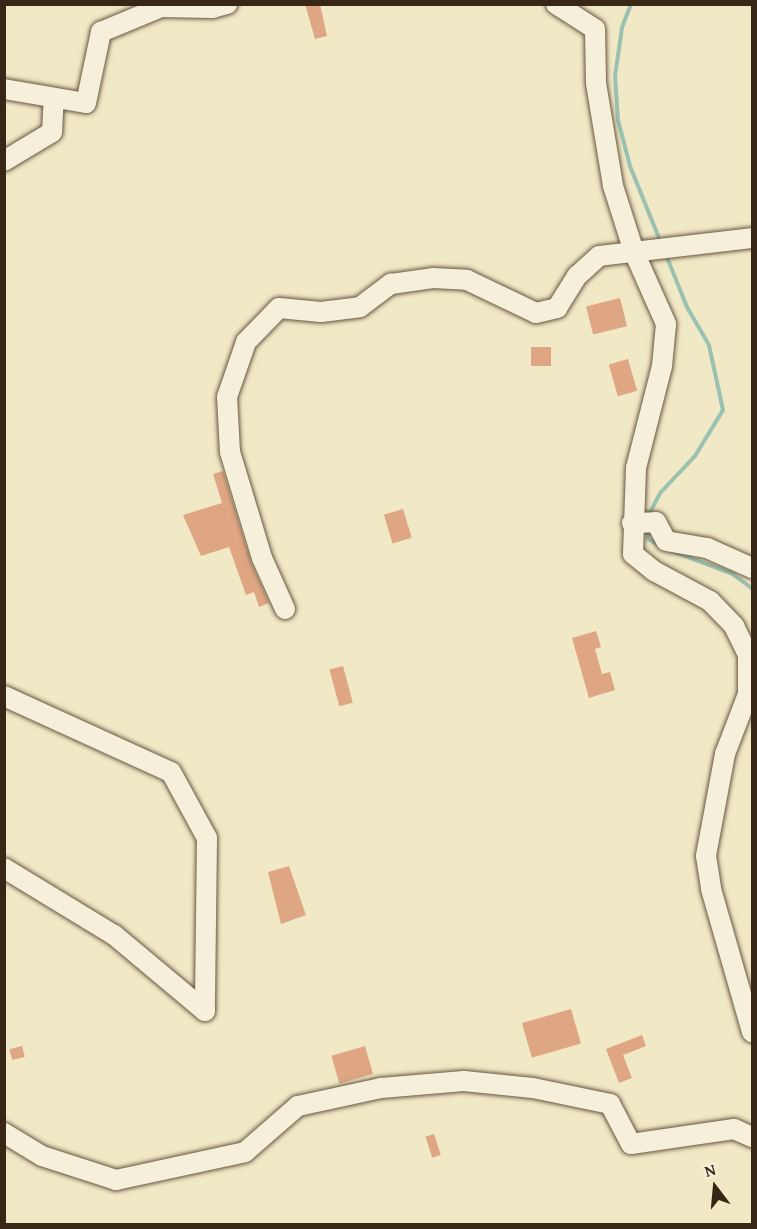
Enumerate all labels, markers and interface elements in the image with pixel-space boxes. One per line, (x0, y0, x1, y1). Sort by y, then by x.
north arrow (685, 1157, 745, 1217)
text: N (702, 1157, 718, 1183)

